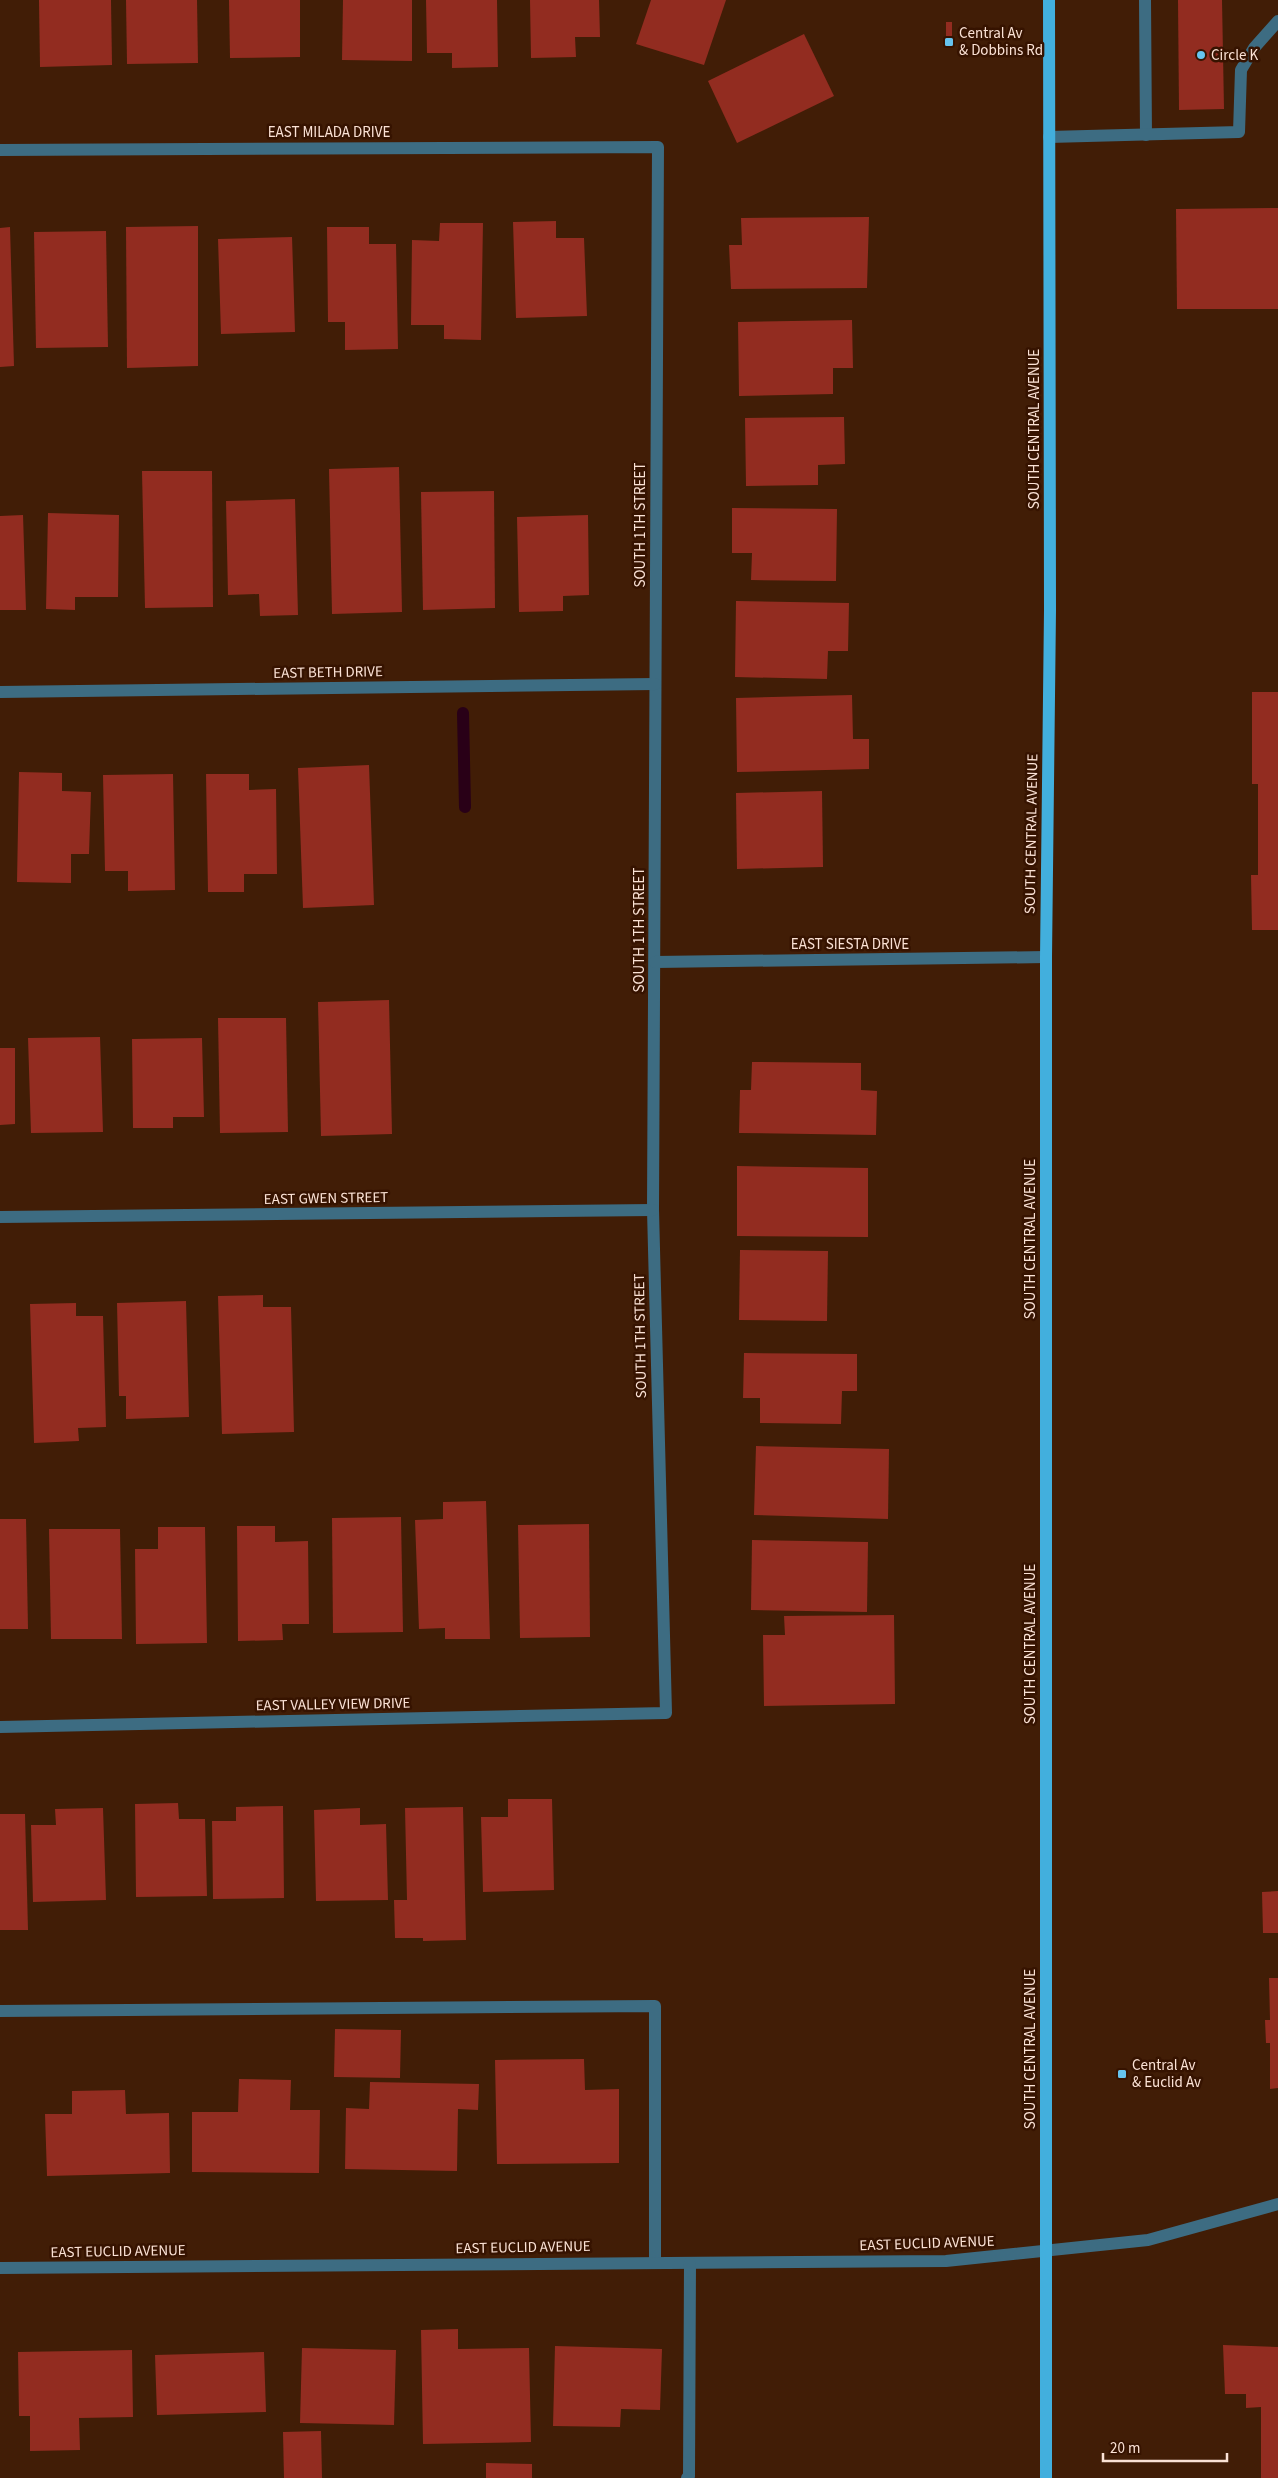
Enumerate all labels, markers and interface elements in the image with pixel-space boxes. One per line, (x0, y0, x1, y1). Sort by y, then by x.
place label: Central Av & Dobbins Rd (959, 23, 1043, 61)
marker: Central Av & Dobbins Rd (943, 36, 955, 48)
place label: Circle K (1211, 45, 1258, 66)
marker: Circle K (1195, 49, 1207, 61)
street label: EAST MILADA DRIVE (268, 122, 390, 143)
street label: SOUTH CENTRAL AVENUE (1024, 349, 1045, 509)
street label: SOUTH 1TH STREET (630, 463, 651, 587)
street label: EAST BETH DRIVE (273, 661, 383, 684)
street label: SOUTH CENTRAL AVENUE (1020, 754, 1043, 914)
street label: SOUTH 1TH STREET (629, 868, 650, 992)
street label: EAST SIESTA DRIVE (791, 934, 909, 955)
street label: SOUTH CENTRAL AVENUE (1020, 1159, 1041, 1319)
street label: EAST GWEN STREET (264, 1187, 388, 1210)
street label: SOUTH 1TH STREET (629, 1273, 652, 1399)
street label: SOUTH CENTRAL AVENUE (1020, 1564, 1041, 1724)
street label: EAST VALLEY VIEW DRIVE (255, 1693, 411, 1716)
street label: SOUTH CENTRAL AVENUE (1020, 1969, 1041, 2129)
place label: Central Av & Euclid Av (1132, 2055, 1201, 2093)
marker: Central Av & Euclid Av (1116, 2068, 1128, 2080)
street label: EAST EUCLID AVENUE (859, 2231, 995, 2256)
street label: EAST EUCLID AVENUE (455, 2236, 591, 2259)
street label: EAST EUCLID AVENUE (50, 2240, 186, 2263)
scale bar (1103, 2430, 1227, 2462)
text: 20 m (1110, 2438, 1140, 2459)

